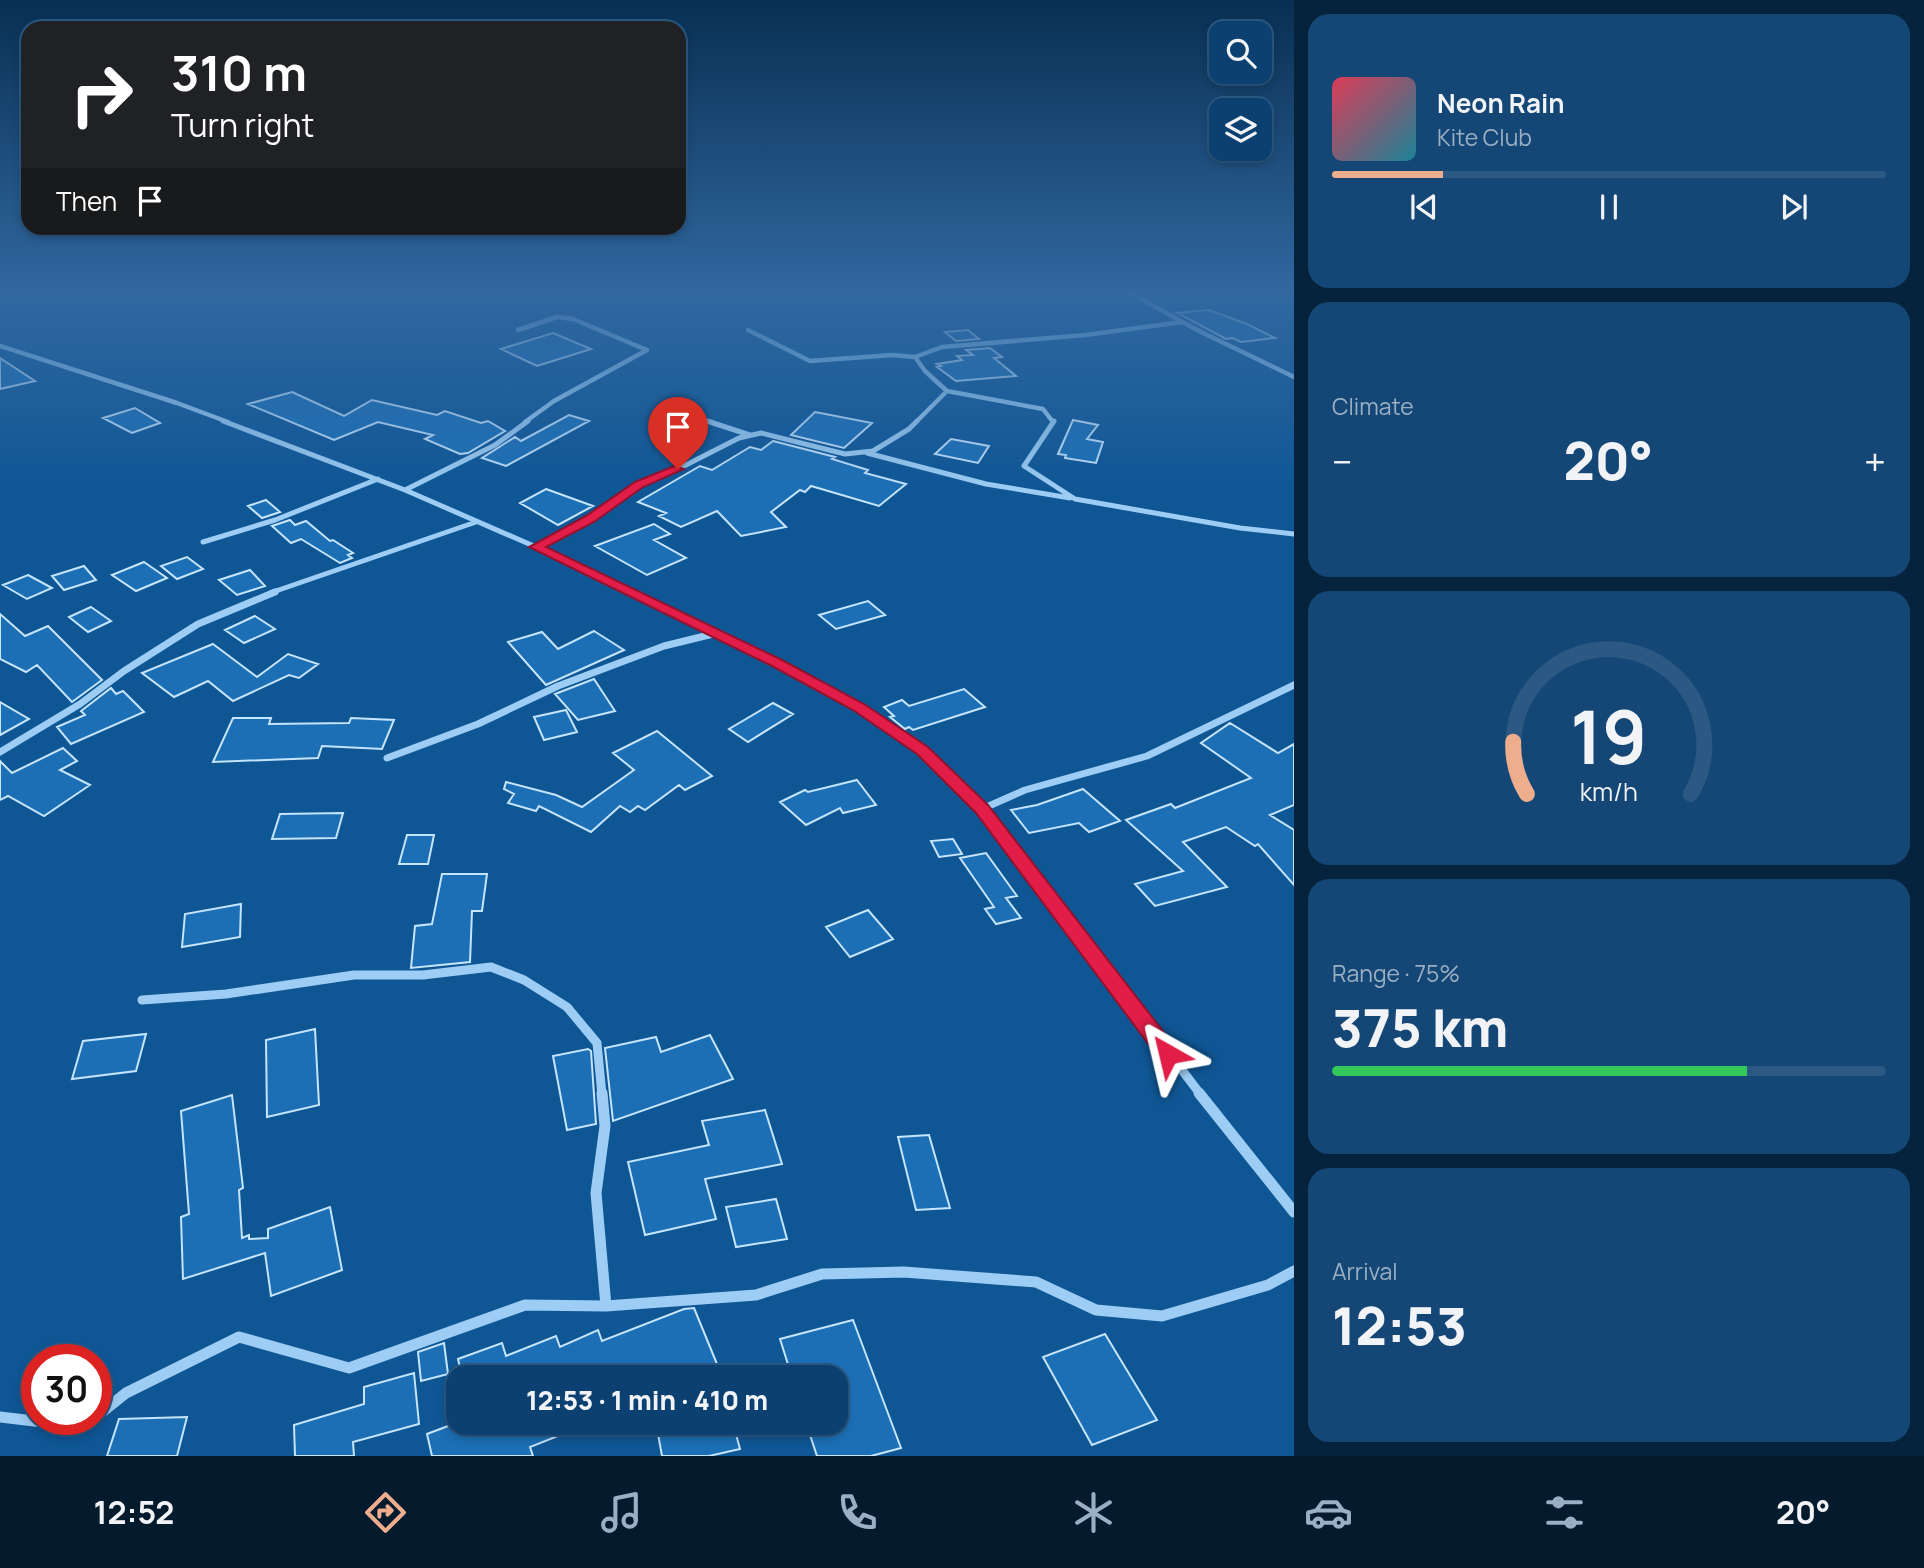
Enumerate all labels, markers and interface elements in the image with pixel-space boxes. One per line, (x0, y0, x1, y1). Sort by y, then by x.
map controls (1209, 21, 1272, 161)
button: search (1209, 21, 1272, 84)
text: 310 m (171, 39, 307, 106)
icon: right (56, 49, 147, 140)
text: Neon Rain (1437, 85, 1565, 121)
button: layers (1209, 98, 1272, 161)
text: Turn right (171, 103, 314, 147)
text: Kite Club (1437, 121, 1532, 153)
icon: arrive (131, 182, 169, 220)
text: Then (56, 183, 117, 219)
icon: previous (1405, 188, 1443, 226)
icon: pause (1590, 188, 1628, 226)
icon: next (1775, 188, 1813, 226)
text: Climate (1332, 390, 1414, 422)
pin (648, 397, 708, 469)
icon: arrive (659, 408, 697, 446)
text: 20° (1563, 425, 1653, 496)
text: − (1332, 435, 1353, 487)
text: + (1864, 435, 1886, 487)
text: 19 (1570, 686, 1648, 786)
text: km/h (1580, 774, 1638, 809)
text: Range · 75% (1332, 957, 1460, 989)
text: 375 km (1332, 992, 1508, 1063)
position arrow (1131, 1017, 1205, 1091)
text: Arrival (1332, 1255, 1398, 1287)
text: 12:53 (1332, 1290, 1467, 1361)
speed limit sign: 30 (21, 1344, 112, 1435)
text: 12:53 · 1 min · 410 m (526, 1382, 768, 1418)
icon: directions (361, 1488, 410, 1537)
icon: music (597, 1488, 646, 1537)
icon: phone (833, 1488, 882, 1537)
icon: climate (1069, 1488, 1118, 1537)
icon: car (1304, 1488, 1353, 1537)
icon: filters (1540, 1488, 1589, 1537)
text: 12:52 (93, 1490, 174, 1534)
text: 20° (1776, 1490, 1831, 1534)

